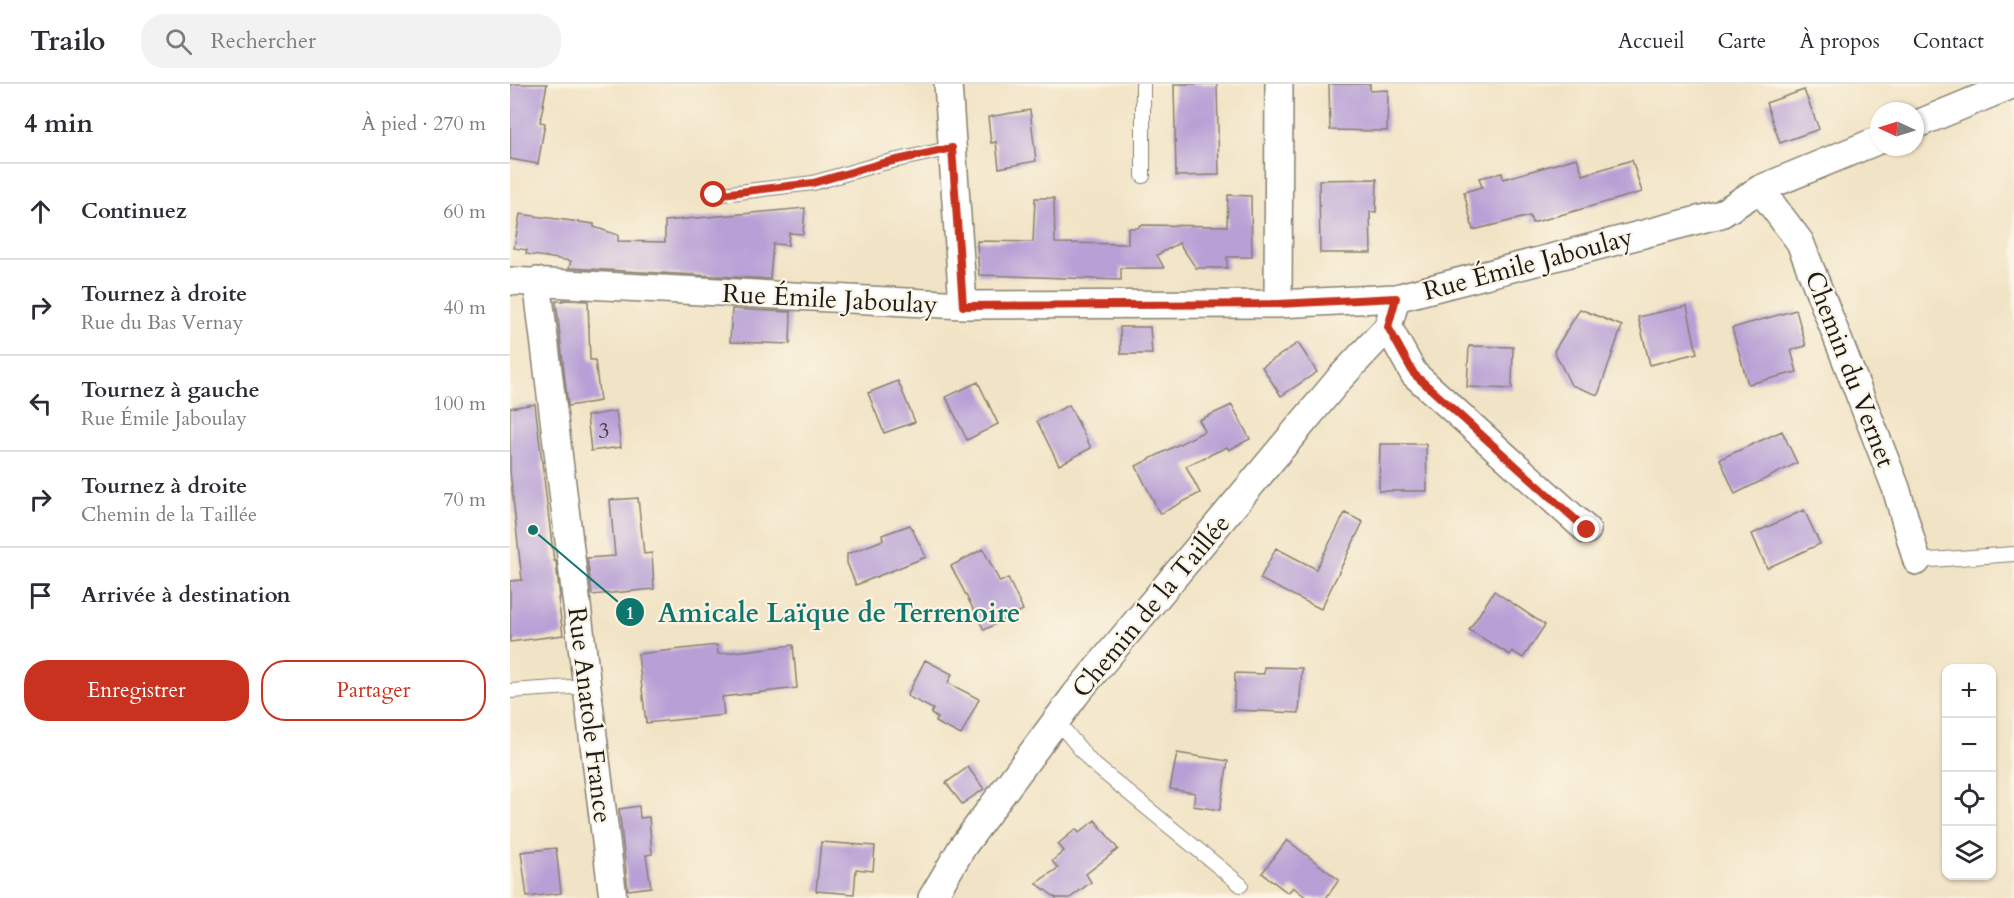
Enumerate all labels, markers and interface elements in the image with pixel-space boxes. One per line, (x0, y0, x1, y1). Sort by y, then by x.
search box (141, 14, 561, 68)
text: Trailo (30, 22, 105, 60)
icon: search (162, 25, 195, 58)
text: Rechercher (210, 26, 316, 56)
text: Accueil (1618, 27, 1684, 56)
text: Carte (1717, 27, 1766, 56)
text: À propos (1799, 27, 1880, 56)
text: Contact (1913, 27, 1984, 56)
north arrow (1870, 102, 1924, 156)
text: 4 min (24, 106, 93, 141)
text: À pied · 270 m (362, 110, 486, 137)
route start (700, 181, 726, 207)
icon: ahead (24, 195, 57, 228)
text: Continuez (81, 196, 187, 226)
text: 60 m (443, 198, 486, 225)
street label: Rue Émile Jaboulay (1419, 219, 1637, 309)
street label: Chemin du Vernet (1797, 266, 1903, 472)
street label: Rue Émile Jaboulay (721, 276, 939, 322)
text: Tournez à droite (81, 279, 247, 309)
icon: right (24, 291, 57, 324)
text: 40 m (443, 294, 486, 321)
text: Rue du Bas Vernay (81, 309, 243, 336)
text: Tournez à gauche (81, 375, 260, 405)
icon: left (24, 387, 57, 420)
text: 100 m (433, 390, 486, 417)
text: Rue Émile Jaboulay (81, 405, 247, 432)
house number: 3 (598, 416, 610, 446)
text: Tournez à droite (81, 471, 247, 501)
icon: right (24, 483, 57, 516)
text: 70 m (443, 486, 486, 513)
text: Chemin de la Taillée (81, 501, 257, 528)
street label: Chemin de la Taillée (1064, 507, 1238, 705)
route end (1573, 516, 1599, 542)
icon: arrive (24, 579, 57, 612)
text: Arrivée à destination (81, 580, 291, 610)
callout: Amicale Laïque de Terrenoire (615, 590, 1032, 635)
text: Amicale Laïque de Terrenoire (658, 595, 1020, 632)
text: 1 (625, 601, 635, 626)
street label: Rue Anatole France (559, 605, 621, 825)
button: Enregistrer (24, 660, 249, 721)
button: Partager (261, 660, 486, 721)
map controls (1942, 664, 1996, 880)
button: + (1942, 664, 1996, 718)
button: − (1942, 718, 1996, 772)
button: locate (1942, 772, 1996, 826)
button: layers (1942, 826, 1996, 880)

